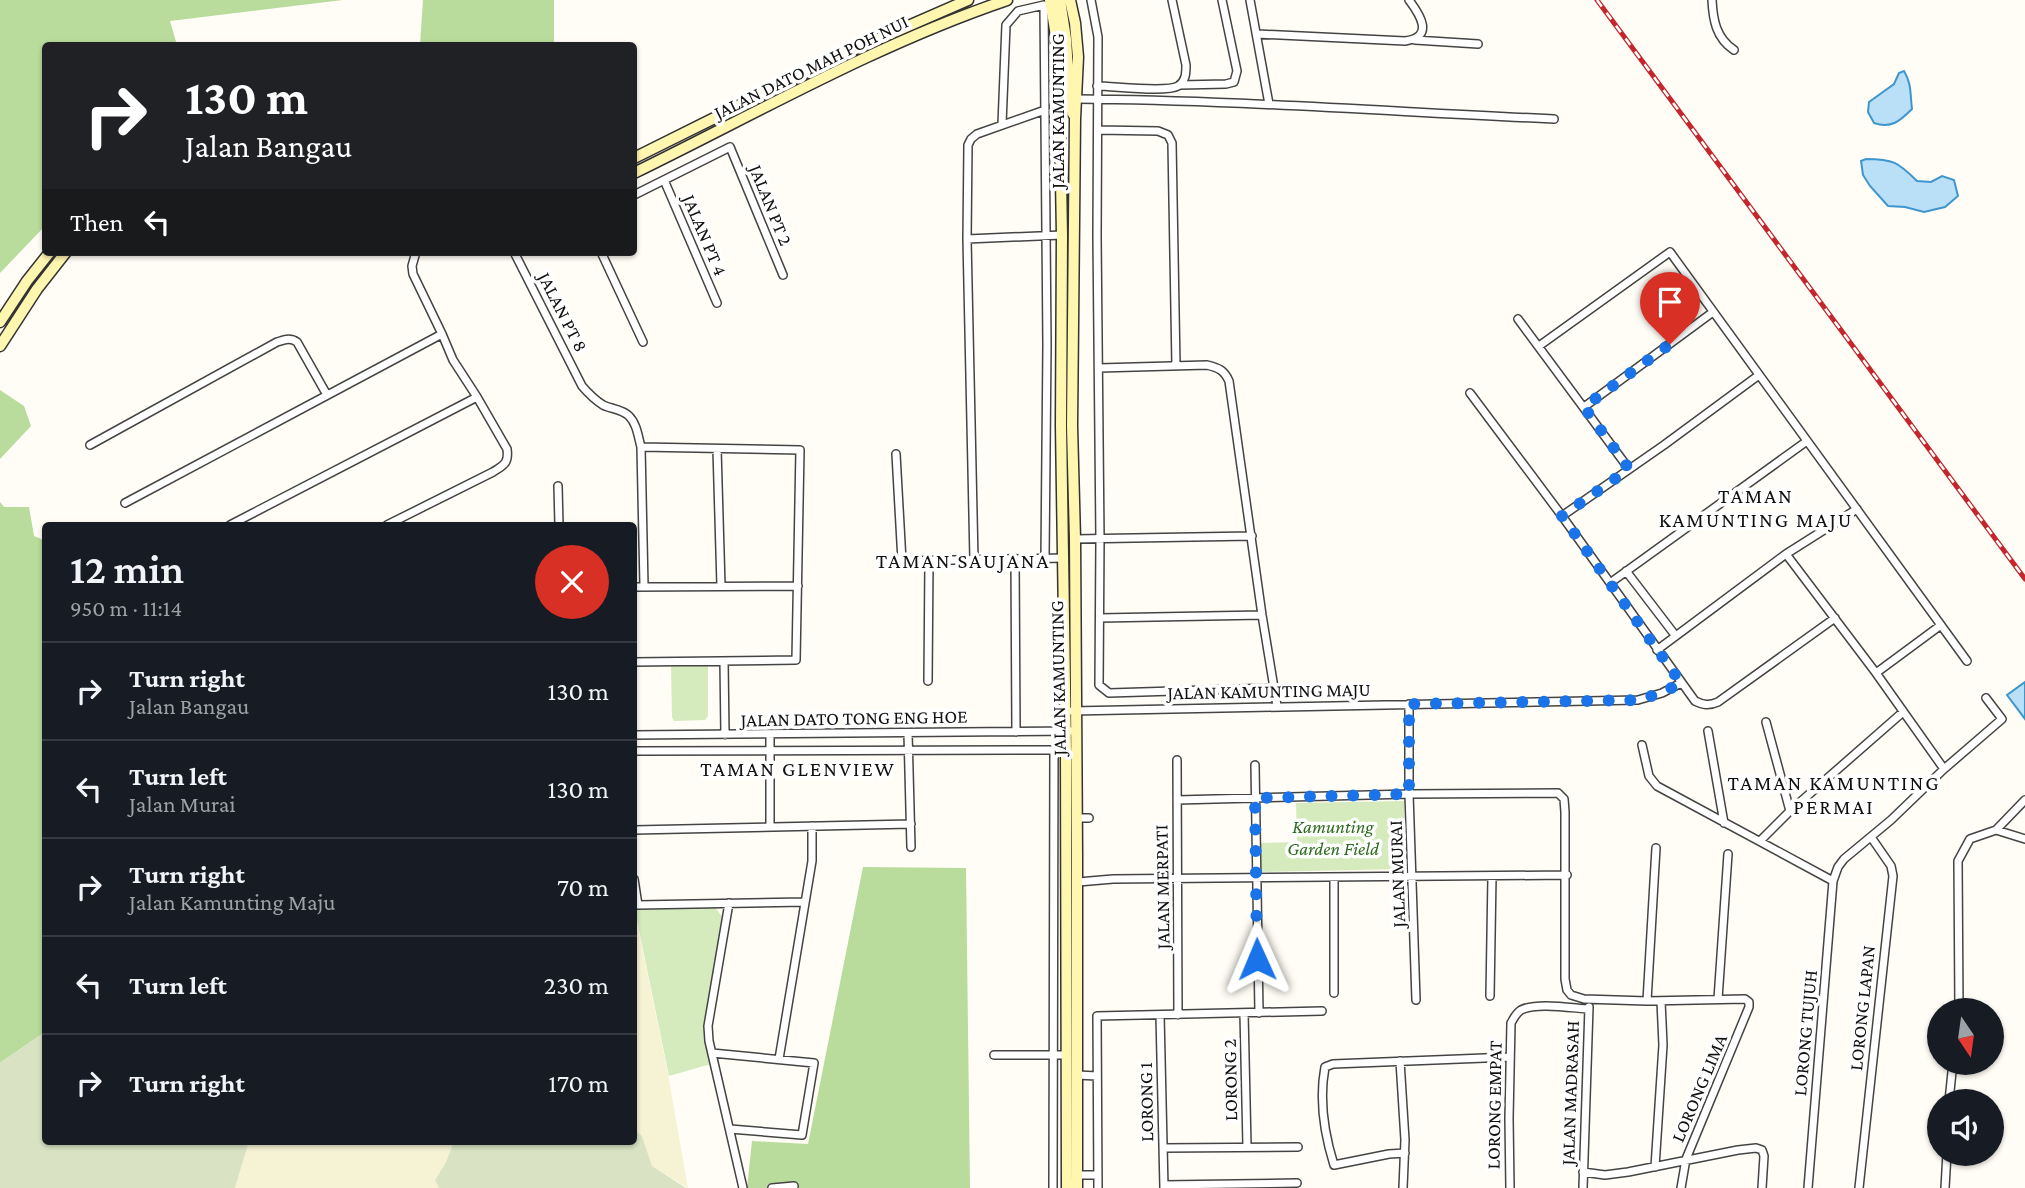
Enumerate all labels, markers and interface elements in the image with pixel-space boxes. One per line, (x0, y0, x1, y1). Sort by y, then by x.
street label: JALAN DATO MAH POH NUI (709, 11, 912, 124)
street label: JALAN KAMUNTING (1047, 33, 1068, 191)
icon: right (70, 70, 161, 161)
text: 130 m (185, 70, 308, 125)
text: Jalan Bangau (185, 128, 352, 164)
street label: JALAN PT 2 (745, 160, 797, 248)
street label: JALAN PT 4 (678, 189, 731, 279)
icon: left (138, 203, 176, 241)
text: Then (70, 208, 124, 237)
street label: JALAN PT 8 (533, 267, 592, 355)
pin (1640, 272, 1700, 344)
icon: arrive (1651, 283, 1689, 321)
district label: TAMAN KAMUNTING MAJU (1659, 484, 1853, 532)
text: 12 min (70, 545, 184, 592)
button: close (535, 545, 609, 619)
district label: TAMAN SAUJANA (876, 549, 1050, 573)
text: 950 m · 11:14 (70, 595, 182, 621)
street label: JALAN KAMUNTING (1046, 600, 1070, 758)
text: Turn right (129, 664, 245, 693)
icon: right (70, 672, 108, 710)
text: 130 m (548, 677, 609, 706)
street label: JALAN KAMUNTING MAJU (1165, 679, 1371, 703)
text: Jalan Bangau (129, 693, 249, 719)
street label: JALAN DATO TONG ENG HOE (738, 706, 968, 731)
district label: TAMAN GLENVIEW (700, 757, 896, 781)
text: Turn left (129, 762, 227, 791)
icon: left (70, 770, 108, 808)
district label: TAMAN KAMUNTING PERMAI (1727, 771, 1941, 819)
text: 130 m (548, 775, 609, 804)
text: Jalan Murai (129, 791, 236, 817)
park label: Kamunting Garden Field (1287, 816, 1380, 859)
street label: JALAN MURAI (1385, 820, 1409, 930)
street label: JALAN MERPATI (1150, 825, 1174, 951)
text: Turn right (129, 860, 245, 889)
icon: right (70, 868, 108, 906)
text: 70 m (557, 873, 609, 902)
text: Jalan Kamunting Maju (129, 889, 335, 915)
position arrow (1220, 922, 1294, 996)
street label: LORONG LAPAN (1845, 944, 1879, 1072)
icon: left (70, 966, 108, 1004)
street label: LORONG TUJUH (1789, 969, 1821, 1097)
text: Turn left (129, 971, 227, 1000)
text: 230 m (544, 971, 609, 1000)
north arrow (1927, 998, 2004, 1074)
map controls (1927, 998, 2004, 1166)
street label: JALAN MADRASAH (1557, 1020, 1583, 1168)
street label: LORONG LIMA (1667, 1031, 1731, 1145)
street label: LORONG 2 (1219, 1039, 1241, 1121)
street label: LORONG EMPAT (1482, 1040, 1506, 1170)
street label: LORONG 1 (1135, 1062, 1157, 1142)
icon: right (70, 1064, 108, 1102)
text: Turn right (129, 1069, 245, 1098)
text: 170 m (548, 1069, 609, 1098)
button: sound (1927, 1089, 2004, 1166)

